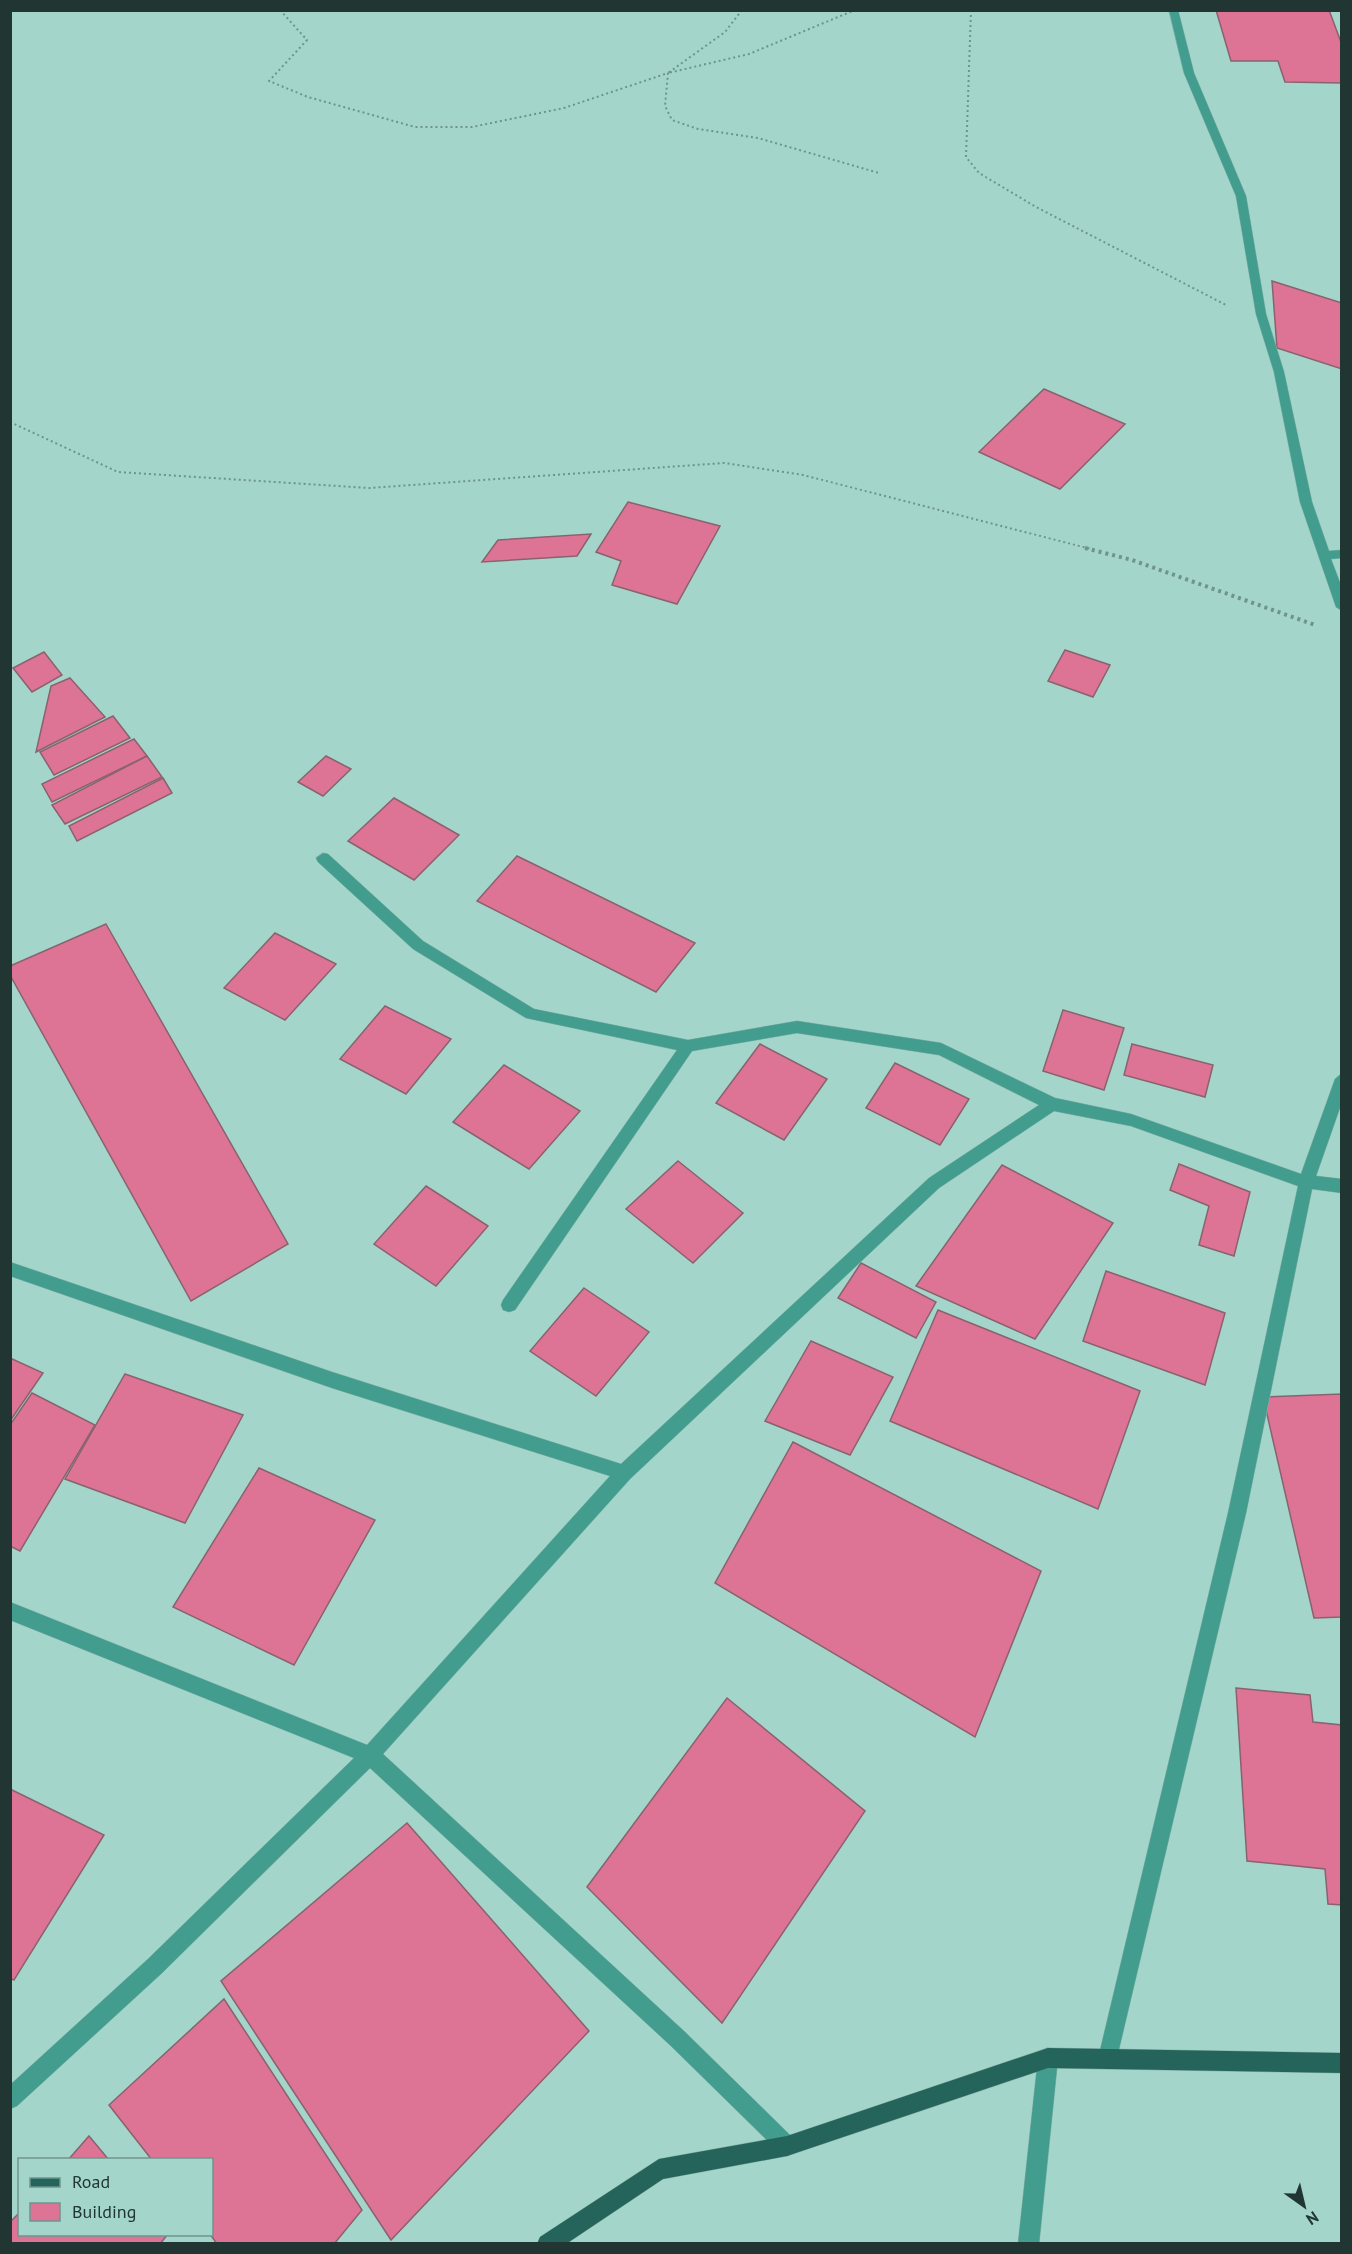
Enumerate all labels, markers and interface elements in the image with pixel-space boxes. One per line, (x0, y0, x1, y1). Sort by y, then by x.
legend (18, 2158, 213, 2236)
text: Road (72, 2170, 110, 2193)
north arrow (1274, 2176, 1334, 2236)
text: Building (72, 2200, 136, 2223)
text: N (1302, 2207, 1322, 2230)

